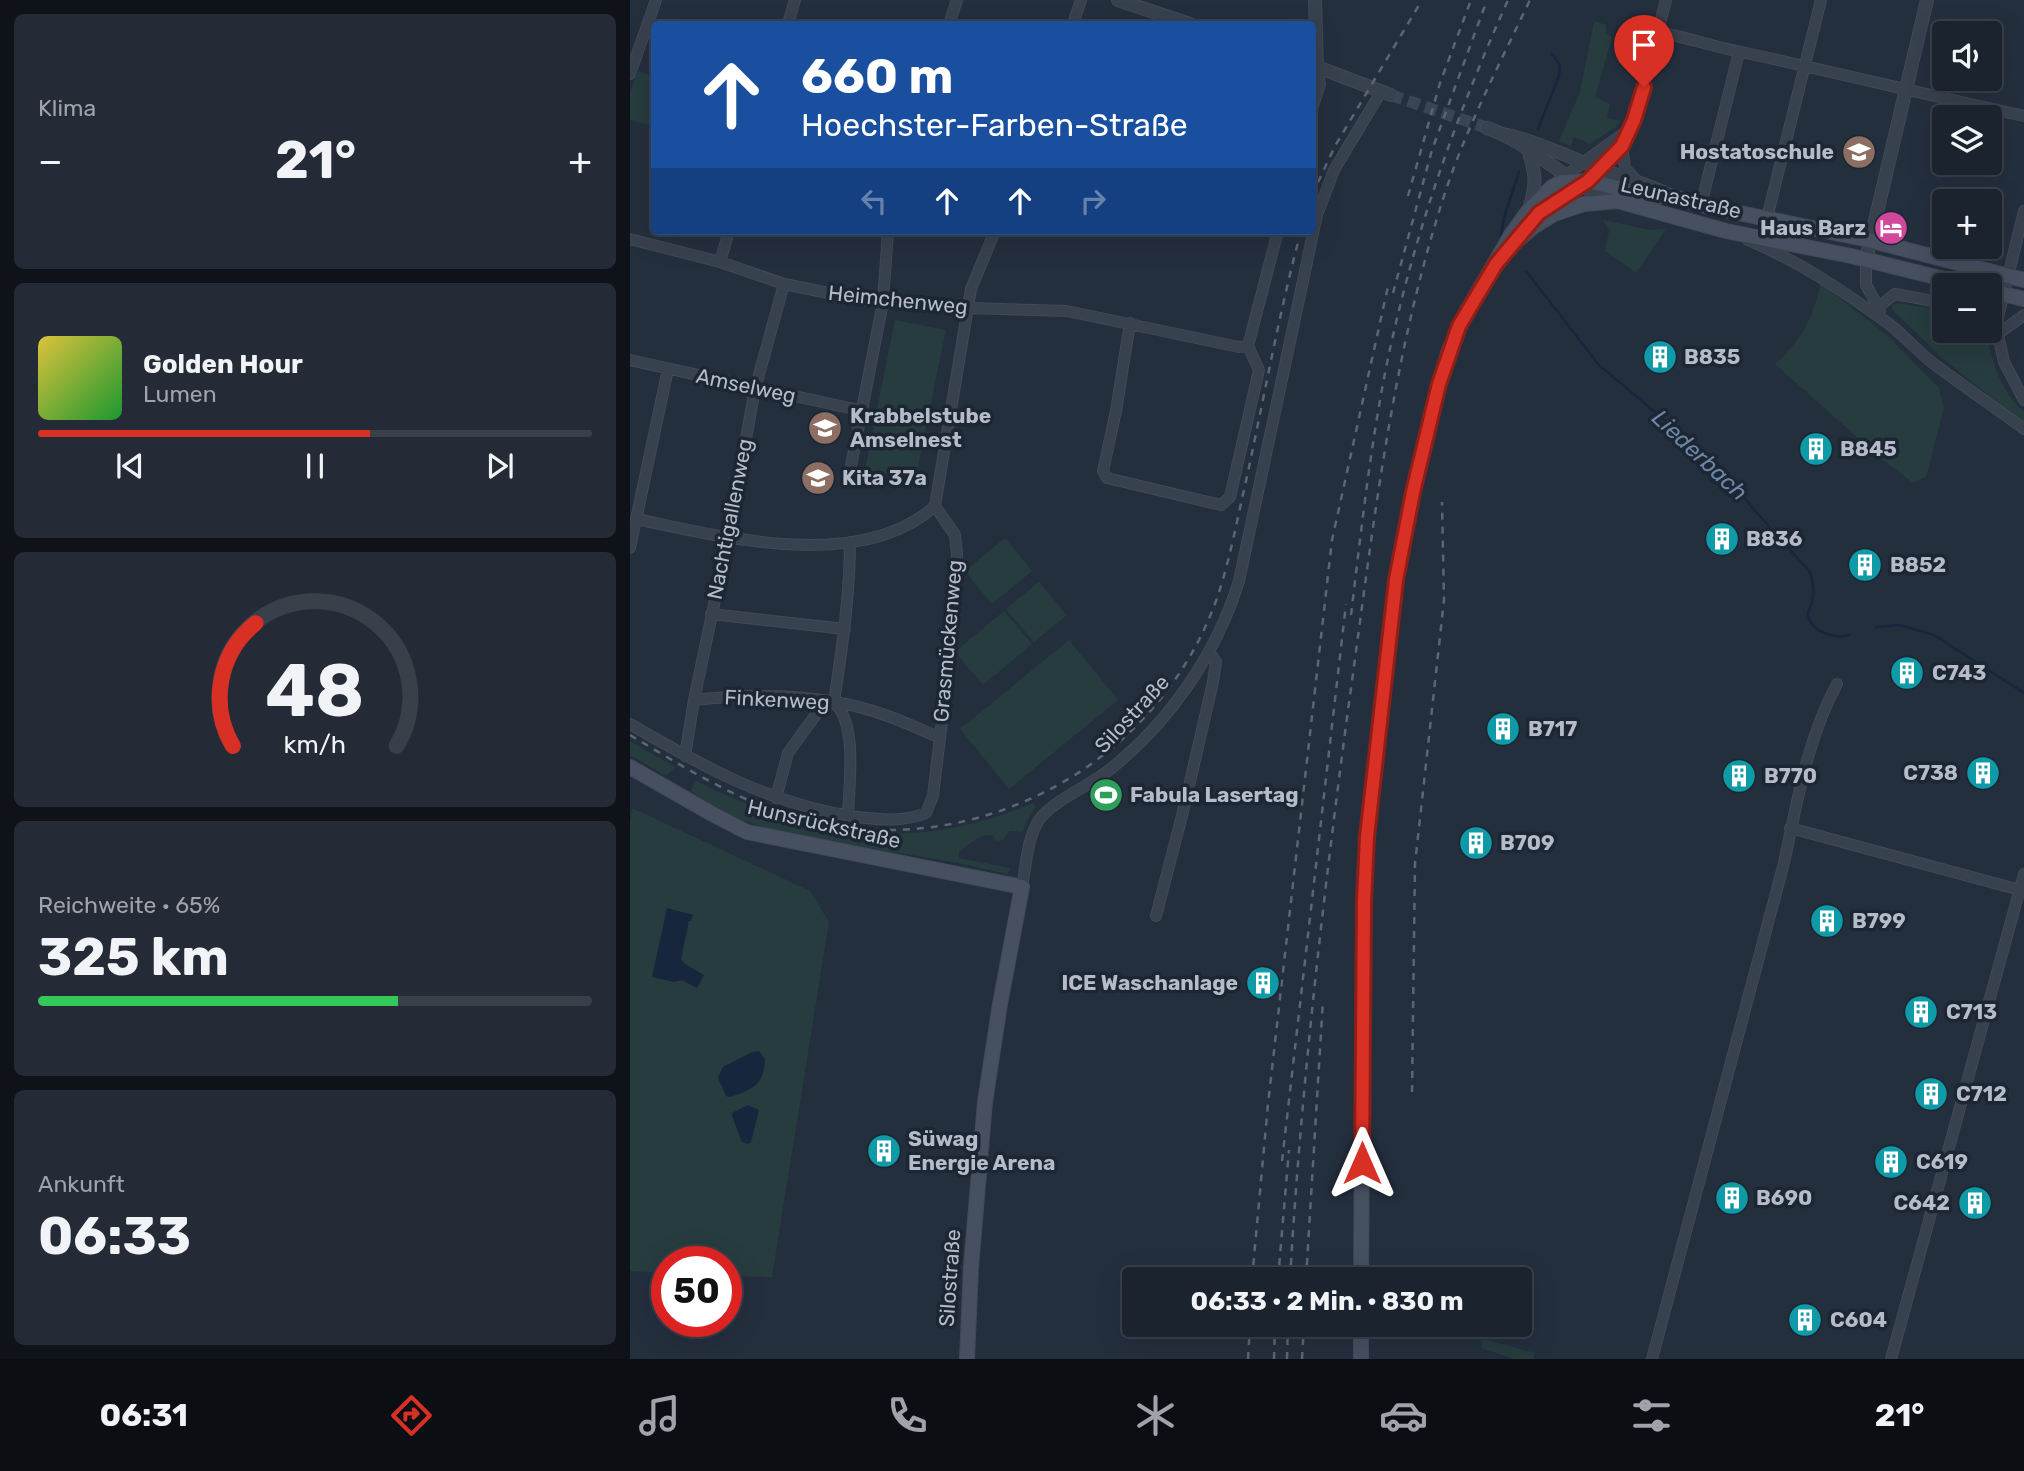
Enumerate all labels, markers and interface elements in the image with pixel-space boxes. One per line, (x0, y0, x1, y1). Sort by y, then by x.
pin (1614, 15, 1674, 87)
map controls (1932, 21, 2002, 343)
button: sound (1932, 21, 2002, 91)
icon: arrive (1625, 26, 1663, 64)
text: 660 m (801, 47, 953, 105)
icon: ahead (686, 49, 777, 140)
text: Klima (38, 94, 96, 122)
button: layers (1932, 105, 2002, 175)
text: Hoechster-Farben-Straße (801, 106, 1188, 144)
text: 21° (275, 129, 356, 191)
school or university icon: Hostatoschule (1840, 133, 1878, 171)
text: − (38, 138, 63, 184)
text: + (568, 138, 592, 184)
place label: Hostatoschule (1680, 139, 1834, 164)
street label: Leunastraße (1618, 172, 1744, 224)
icon: left (855, 182, 893, 220)
icon: ahead (928, 182, 966, 220)
icon: ahead (1001, 182, 1039, 220)
icon: right (1074, 182, 1112, 220)
button: + (1932, 189, 2002, 259)
hotel icon: Haus Barz (1872, 209, 1910, 247)
place label: Haus Barz (1760, 215, 1866, 240)
button: − (1932, 273, 2002, 343)
street label: Heimchenweg (827, 280, 969, 319)
building icon: B835 (1641, 338, 1679, 376)
place label: B835 (1684, 344, 1740, 369)
text: Golden Hour (143, 349, 303, 380)
street label: Amselweg (694, 363, 798, 408)
text: Lumen (143, 380, 217, 408)
place label: Krabbelstube Amselnest (850, 403, 991, 452)
water label: Liederbach (1646, 404, 1754, 506)
school or university icon: Krabbelstube Amselnest (806, 409, 844, 447)
building icon: B845 (1797, 430, 1835, 468)
street label: Nachtigallenweg (702, 436, 757, 601)
place label: B845 (1840, 436, 1897, 461)
icon: previous (111, 447, 149, 485)
icon: pause (296, 447, 334, 485)
icon: next (481, 447, 519, 485)
school or university icon: Kita 37a (799, 459, 837, 497)
place label: Kita 37a (842, 465, 927, 490)
building icon: B836 (1703, 520, 1741, 558)
place label: B836 (1746, 526, 1803, 551)
building icon: B852 (1846, 546, 1884, 584)
place label: B852 (1890, 552, 1946, 577)
street label: Grasmückenweg (928, 559, 967, 723)
text: 48 (265, 648, 365, 734)
building icon: C743 (1888, 654, 1926, 692)
place label: C743 (1932, 660, 1986, 685)
street label: Silostraße (1089, 669, 1174, 758)
street label: Finkenweg (724, 684, 830, 715)
building icon: B717 (1484, 710, 1522, 748)
place label: B717 (1528, 716, 1577, 741)
text: km/h (284, 729, 346, 758)
building icon: C738 (1964, 754, 2002, 792)
building icon: B770 (1720, 757, 1758, 795)
place label: C738 (1903, 760, 1958, 785)
place label: B770 (1764, 763, 1817, 788)
sports icon: Fabula Lasertag (1087, 776, 1125, 814)
place label: Fabula Lasertag (1130, 782, 1299, 807)
street label: Hunsrückstraße (745, 794, 903, 853)
building icon: B709 (1457, 824, 1495, 862)
place label: B709 (1500, 830, 1555, 855)
text: Reichweite · 65% (38, 891, 220, 919)
building icon: B799 (1808, 902, 1846, 940)
place label: B799 (1852, 908, 1906, 933)
text: 325 km (38, 926, 229, 988)
building icon: ICE Waschanlage (1244, 964, 1282, 1002)
place label: ICE Waschanlage (1062, 970, 1238, 995)
building icon: C713 (1902, 993, 1940, 1031)
place label: C713 (1946, 999, 1997, 1024)
building icon: C712 (1912, 1075, 1950, 1113)
place label: C712 (1956, 1081, 2007, 1106)
place label: Süwag Energie Arena (908, 1126, 1055, 1175)
position arrow (1325, 1126, 1399, 1200)
building icon: Süwag Energie Arena (865, 1132, 903, 1170)
building icon: C619 (1872, 1143, 1910, 1181)
place label: C619 (1916, 1149, 1968, 1174)
text: Ankunft (38, 1170, 125, 1198)
building icon: B690 (1713, 1179, 1751, 1217)
building icon: C642 (1956, 1184, 1994, 1222)
place label: B690 (1756, 1185, 1812, 1210)
place label: C642 (1894, 1190, 1950, 1215)
text: 06:33 (38, 1205, 191, 1267)
street label: Silostraße (934, 1228, 965, 1328)
speed limit sign: 50 (651, 1246, 742, 1337)
text: 06:33 · 2 Min. · 830 m (1190, 1286, 1464, 1317)
building icon: C604 (1786, 1301, 1824, 1339)
place label: C604 (1830, 1307, 1887, 1332)
icon: directions (387, 1391, 436, 1440)
icon: music (635, 1391, 684, 1440)
icon: phone (883, 1391, 932, 1440)
icon: climate (1131, 1391, 1180, 1440)
icon: car (1379, 1391, 1428, 1440)
icon: filters (1627, 1391, 1676, 1440)
text: 06:31 (99, 1396, 188, 1434)
text: 21° (1875, 1396, 1925, 1434)

